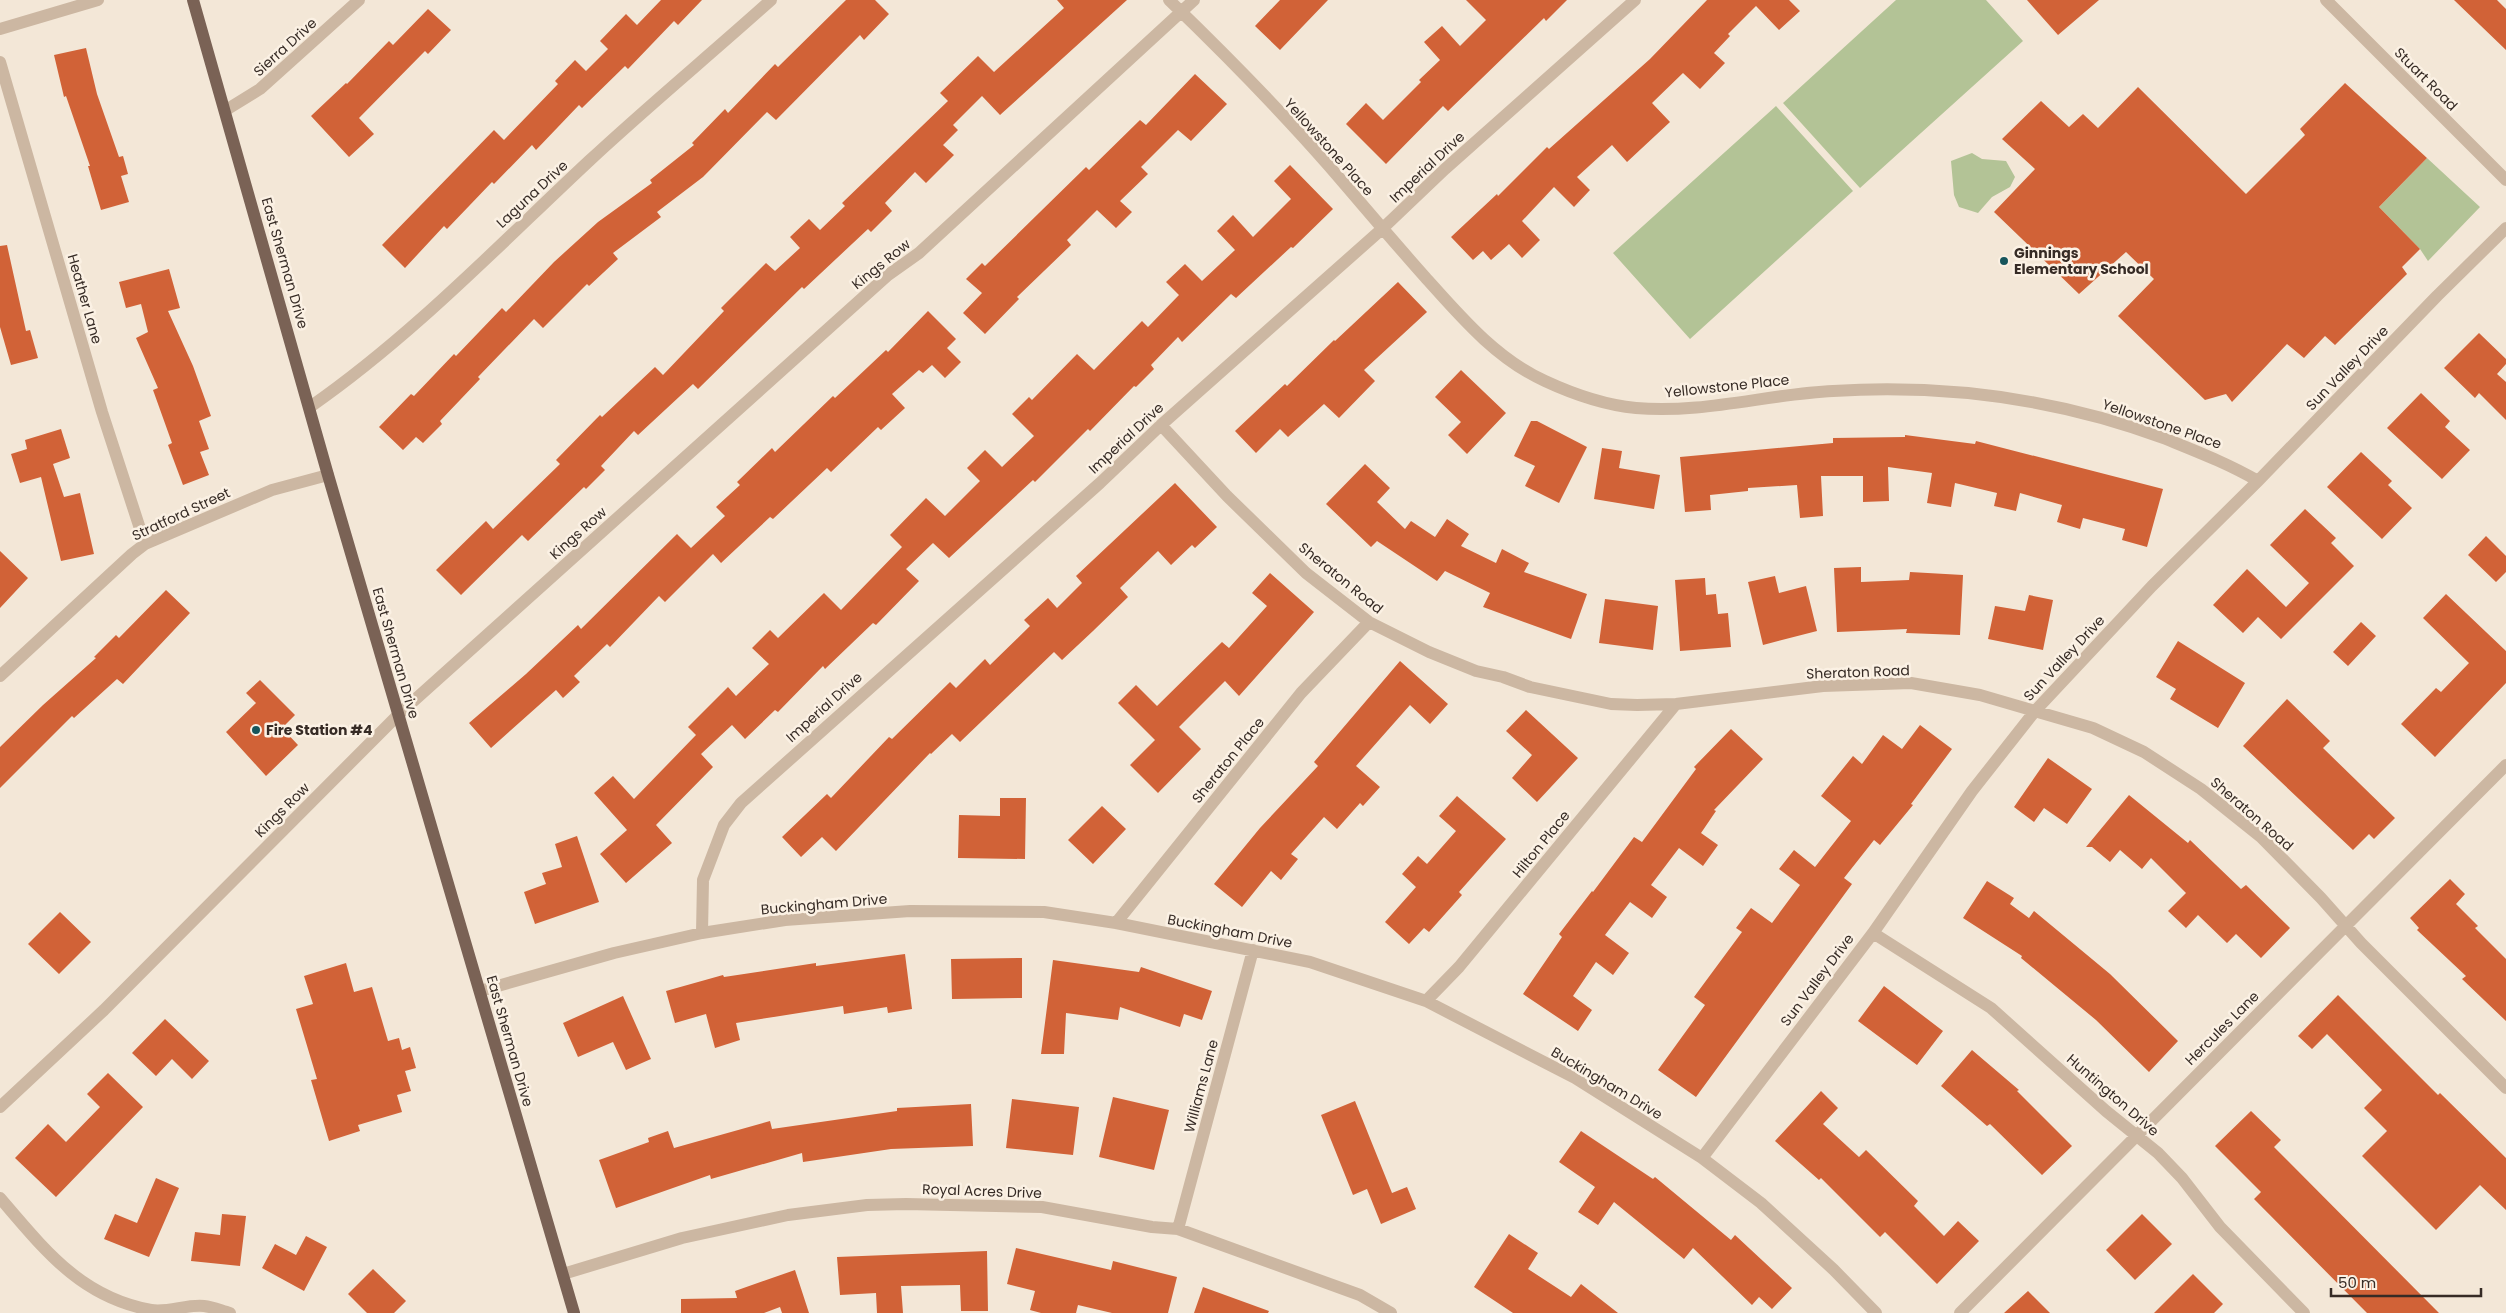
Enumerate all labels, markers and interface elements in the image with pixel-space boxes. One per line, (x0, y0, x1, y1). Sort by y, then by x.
street label: Sierra Drive (249, 13, 321, 81)
street label: Stuart Road (2390, 43, 2462, 115)
street label: Yellowstone Place (1280, 94, 1379, 200)
street label: Imperial Drive (1385, 127, 1469, 207)
street label: Laguna Drive (492, 155, 572, 232)
street label: East Sherman Drive (257, 195, 313, 331)
street label: Kings Row (847, 234, 915, 294)
place label: Ginnings Elementary School (2014, 243, 2149, 279)
street label: Heather Lane (63, 252, 107, 347)
marker: Ginnings Elementary School (1998, 255, 2010, 267)
street label: Sun Valley Drive (2301, 321, 2393, 415)
street label: Yellowstone Place (1664, 369, 1791, 402)
street label: Yellowstone Place (2100, 394, 2225, 454)
street label: Imperial Drive (1084, 398, 1168, 478)
street label: Stratford Street (129, 483, 233, 545)
street label: Kings Row (545, 502, 611, 564)
street label: Sheraton Road (1294, 538, 1388, 618)
street label: East Sherman Drive (368, 585, 424, 721)
street label: Sun Valley Drive (2019, 610, 2109, 705)
street label: Sheraton Road (1806, 660, 1910, 684)
street label: Imperial Drive (781, 667, 867, 747)
street label: Sheraton Place (1187, 712, 1269, 807)
place label: Fire Station #4 (266, 720, 372, 740)
marker: Fire Station #4 (250, 724, 262, 736)
street label: Sheraton Road (2206, 772, 2298, 856)
street label: Kings Row (250, 778, 314, 842)
street label: Hilton Place (1508, 806, 1575, 882)
street label: Buckingham Drive (760, 888, 888, 919)
street label: Buckingham Drive (1166, 909, 1294, 953)
street label: Sun Valley Drive (1776, 929, 1859, 1030)
street label: East Sherman Drive (482, 973, 538, 1109)
street label: Hercules Lane (2181, 986, 2264, 1069)
street label: Williams Lane (1179, 1037, 1223, 1135)
street label: Buckingham Drive (1547, 1042, 1667, 1124)
street label: Huntington Drive (2063, 1049, 2164, 1141)
street label: Royal Acres Drive (922, 1179, 1043, 1203)
scale bar (2331, 1266, 2481, 1298)
text: 50 m (2338, 1272, 2376, 1293)

